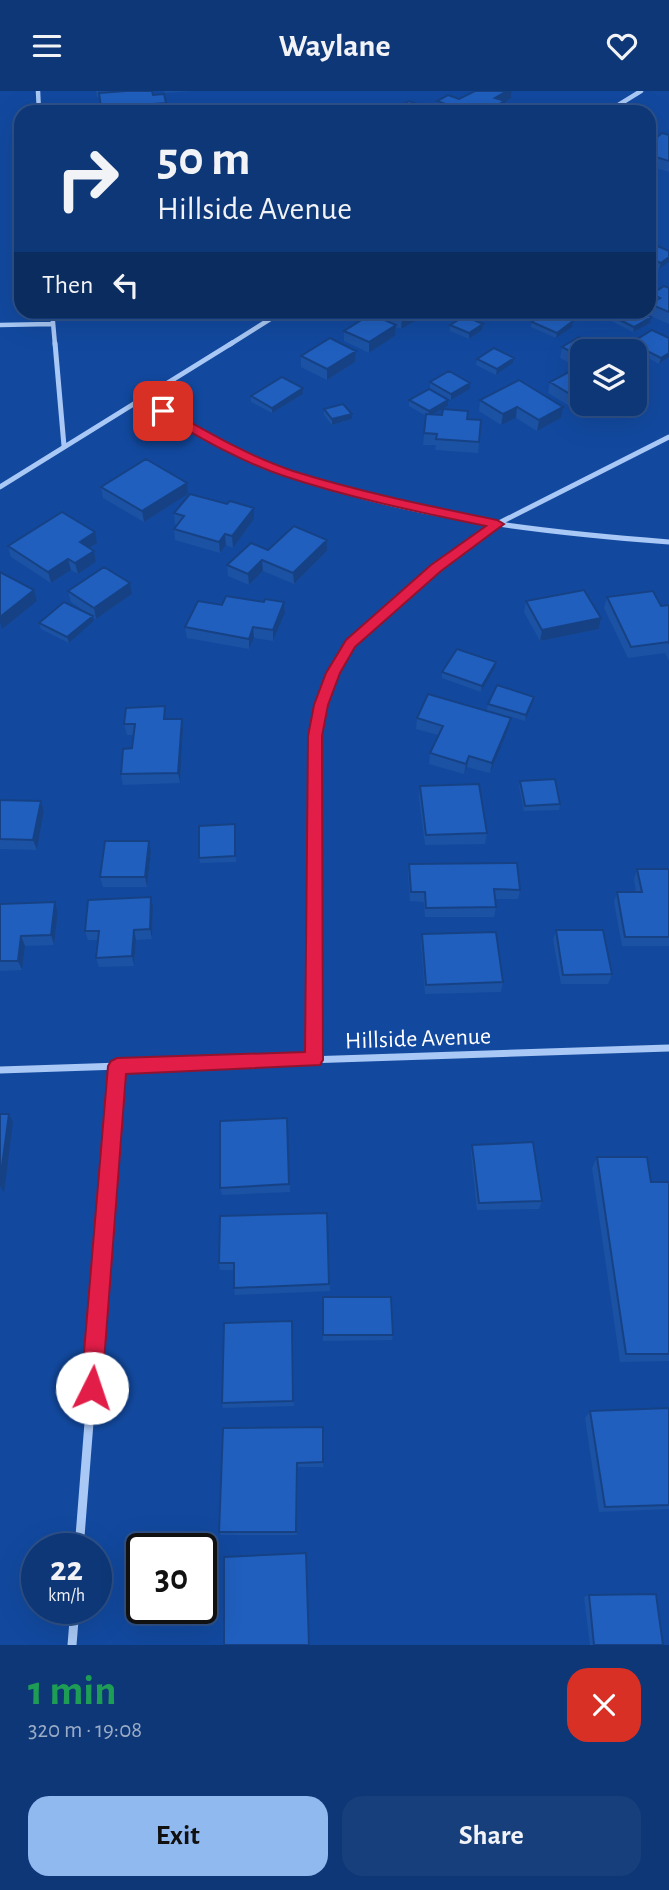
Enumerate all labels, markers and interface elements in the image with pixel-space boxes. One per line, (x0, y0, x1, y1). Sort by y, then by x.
icon: menu (28, 27, 66, 65)
icon: heart (603, 27, 641, 65)
text: Waylane (278, 30, 391, 62)
icon: right (42, 133, 133, 224)
text: 50 m (157, 135, 251, 184)
text: Hillside Avenue (157, 193, 352, 225)
icon: left (107, 266, 145, 304)
text: Then (42, 272, 93, 298)
map controls (570, 339, 647, 416)
button: layers (570, 339, 647, 416)
pin (133, 381, 193, 441)
icon: arrive (144, 392, 182, 430)
street label: Hillside Avenue (345, 1024, 492, 1054)
position arrow (55, 1351, 129, 1425)
speed limit sign: 30 (126, 1533, 217, 1624)
text: 22 (50, 1552, 83, 1587)
text: km/h (48, 1587, 85, 1605)
button: close (567, 1668, 641, 1742)
text: 1 min (28, 1670, 117, 1712)
text: 320 m · 19:08 (28, 1719, 142, 1742)
button: Exit (28, 1796, 328, 1876)
button: Share (342, 1796, 641, 1876)

